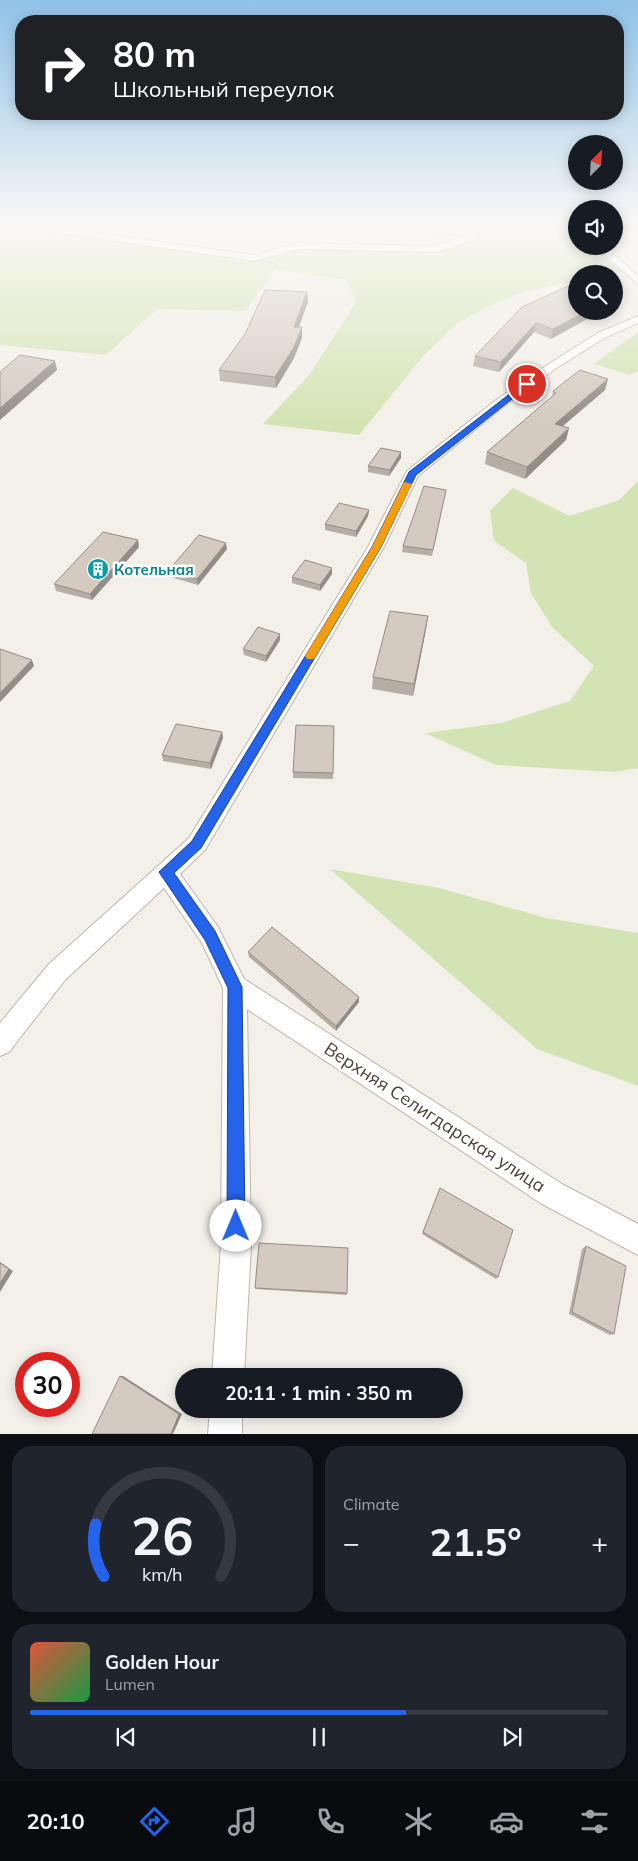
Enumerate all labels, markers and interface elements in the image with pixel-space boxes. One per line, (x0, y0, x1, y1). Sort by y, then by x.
text: 80 m (113, 32, 196, 76)
icon: right (30, 35, 95, 100)
text: Школьный переулок (113, 75, 334, 103)
north arrow (568, 135, 622, 190)
map controls (568, 135, 623, 320)
button: sound (568, 200, 623, 255)
button: search (568, 265, 623, 320)
pin (506, 363, 548, 405)
icon: arrive (513, 370, 541, 398)
building icon: Котельная (86, 557, 110, 581)
place label: Котельная (114, 560, 194, 579)
street label: Верхняя Селигдарская улица (320, 1037, 550, 1197)
position arrow (209, 1199, 261, 1251)
speed limit sign: 30 (15, 1352, 80, 1417)
text: 20:11 · 1 min · 350 m (225, 1381, 413, 1405)
text: Climate (343, 1494, 399, 1514)
text: 26 (131, 1503, 194, 1568)
text: 21.5° (429, 1518, 522, 1566)
text: − (343, 1525, 360, 1560)
text: + (591, 1525, 608, 1560)
text: km/h (142, 1563, 183, 1585)
text: Golden Hour (105, 1650, 219, 1674)
text: Lumen (105, 1674, 155, 1694)
icon: previous (112, 1723, 140, 1751)
icon: pause (305, 1723, 333, 1751)
icon: next (498, 1723, 526, 1751)
icon: directions (137, 1804, 172, 1839)
icon: music (225, 1804, 260, 1839)
icon: phone (313, 1804, 348, 1839)
icon: climate (401, 1804, 436, 1839)
icon: car (489, 1804, 524, 1839)
icon: filters (577, 1804, 612, 1839)
text: 20:10 (26, 1807, 85, 1835)

